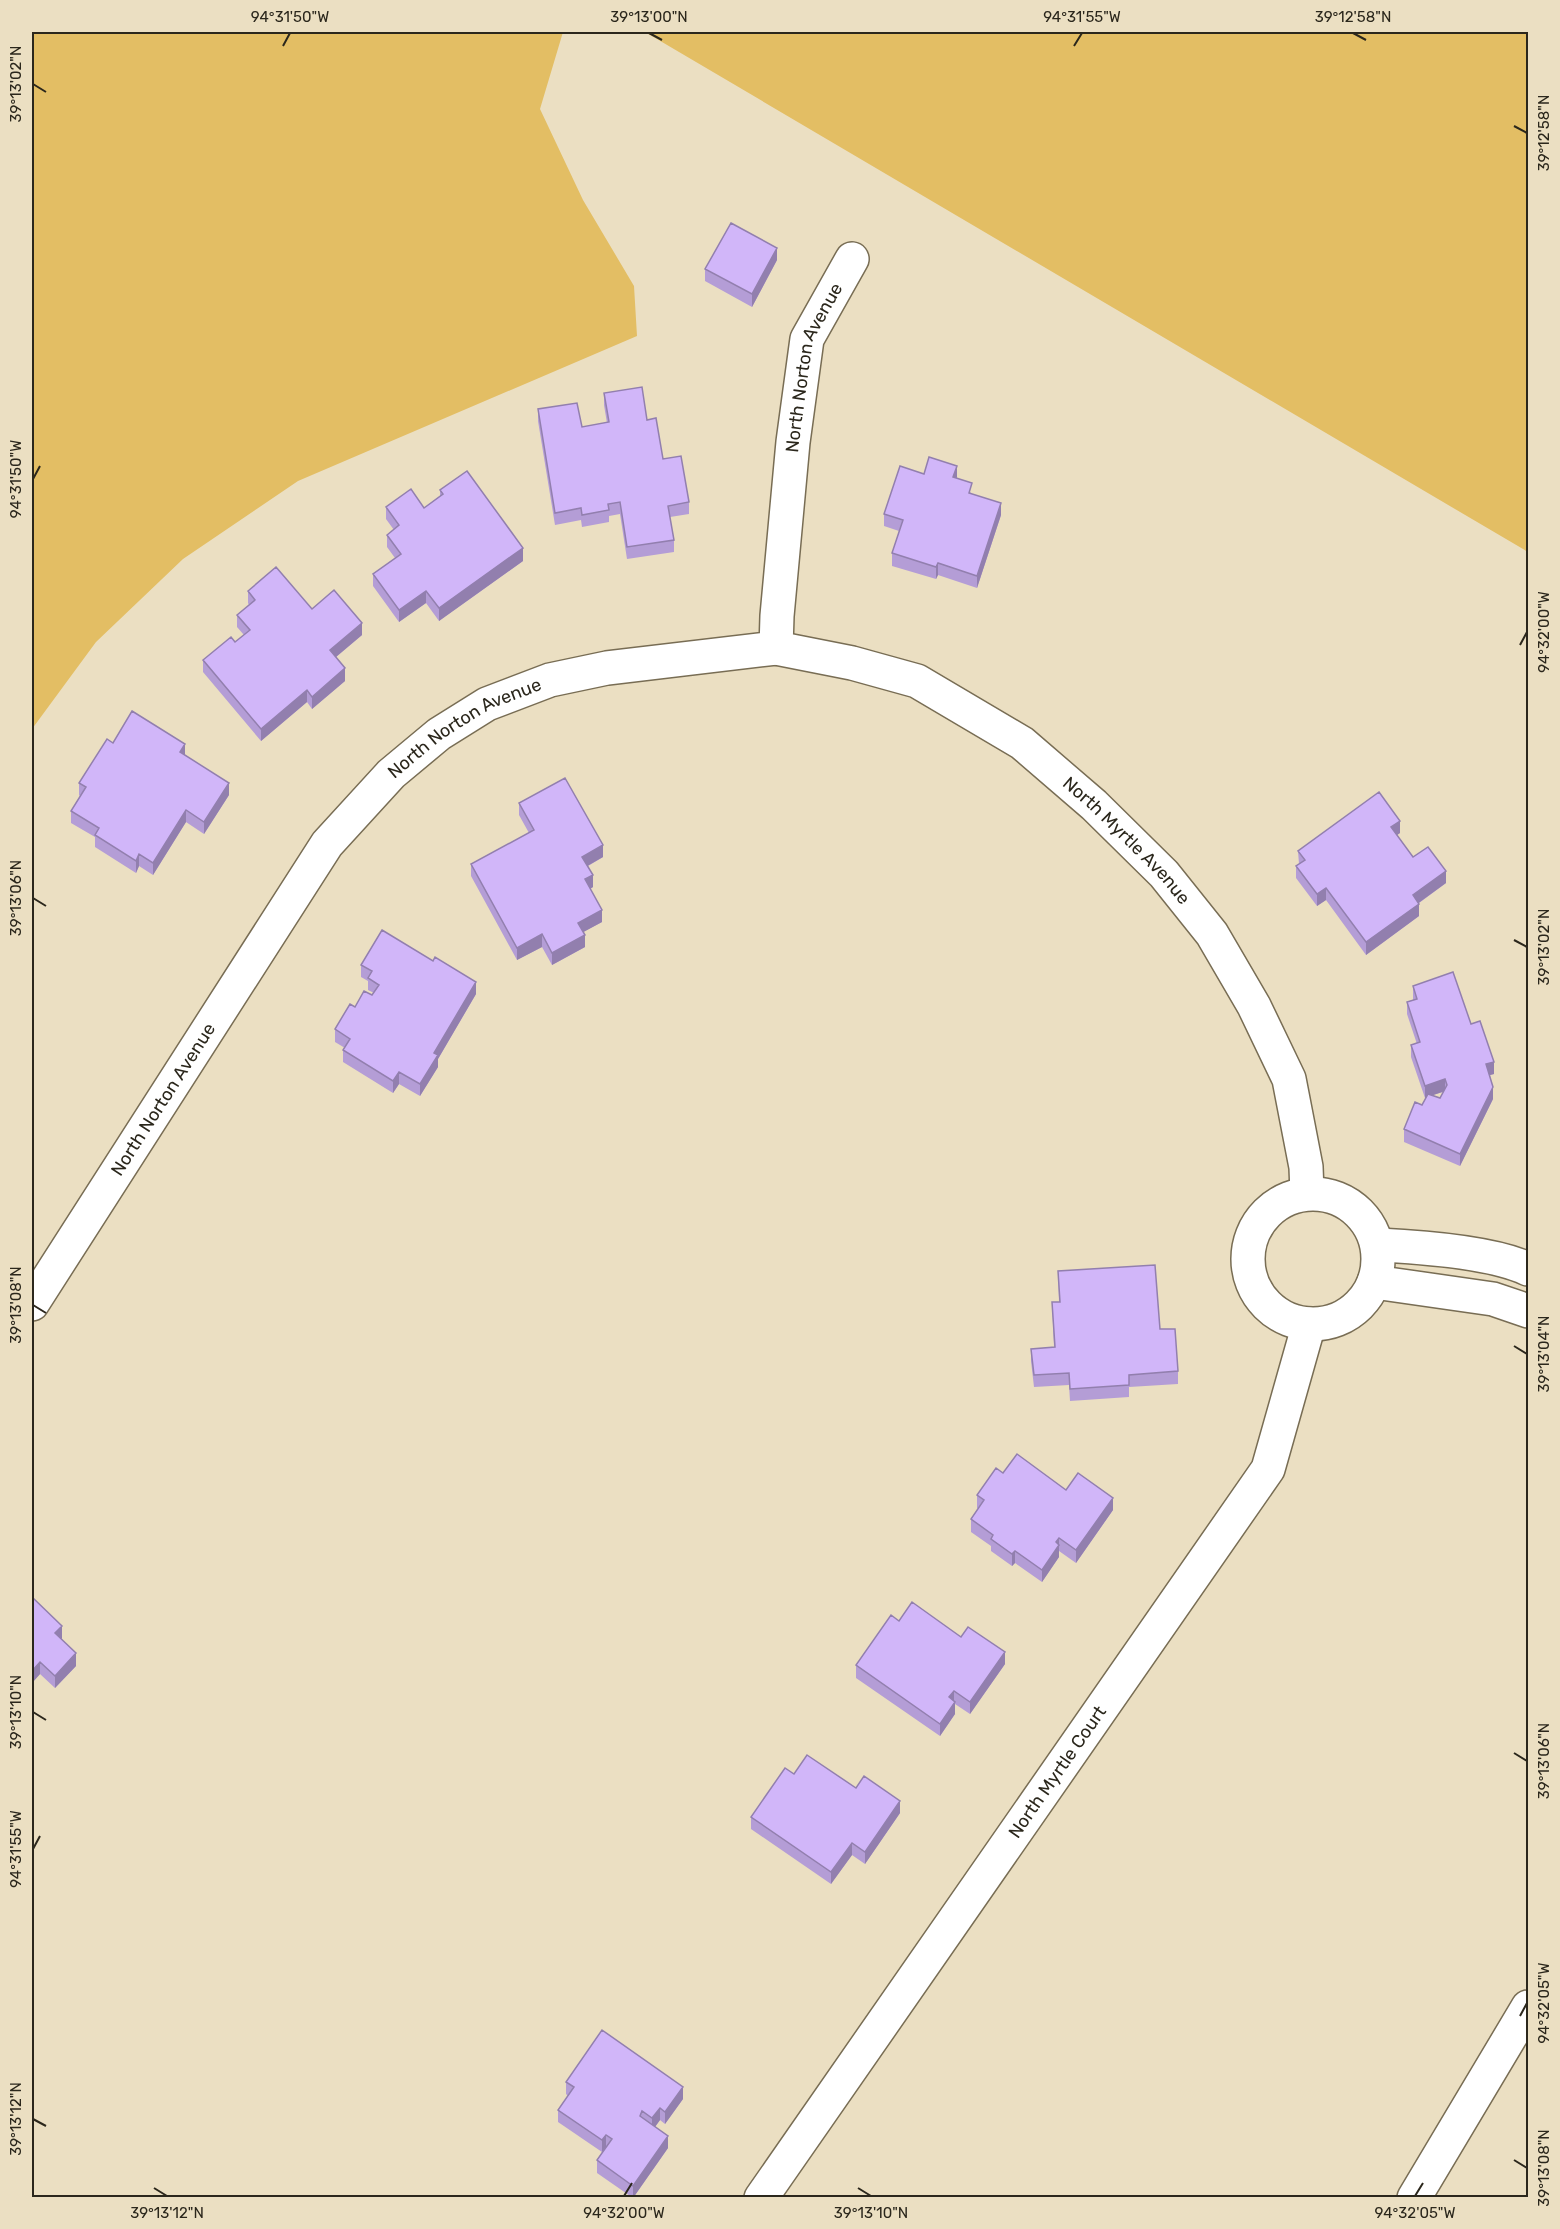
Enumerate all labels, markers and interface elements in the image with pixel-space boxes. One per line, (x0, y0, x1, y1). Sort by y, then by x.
text: 94°31'50"W (251, 8, 329, 26)
text: 39°13'00"N (610, 8, 688, 26)
text: 94°31'55"W (1043, 8, 1121, 26)
text: 39°12'58"N (1315, 8, 1391, 26)
text: 39°13'02"N (7, 46, 25, 122)
text: 39°12'58"N (1535, 95, 1553, 171)
street label: North Norton Avenue (781, 279, 847, 454)
text: 94°31'50"W (7, 440, 25, 518)
text: 94°32'00"W (1535, 591, 1553, 673)
street label: North Norton Avenue (383, 673, 544, 783)
street label: North Myrtle Avenue (1058, 772, 1195, 909)
text: 39°13'06"N (7, 860, 25, 936)
text: 39°13'02"N (1535, 909, 1553, 985)
street label: North Norton Avenue (106, 1019, 220, 1180)
text: 39°13'08"N (7, 1266, 25, 1344)
text: 39°13'04"N (1535, 1316, 1553, 1392)
text: 39°13'10"N (7, 1675, 25, 1749)
street label: North Myrtle Court (1004, 1702, 1111, 1842)
text: 39°13'06"N (1535, 1723, 1553, 1799)
text: 94°31'55"W (7, 1810, 25, 1888)
text: 94°32'05"W (1535, 1963, 1553, 2043)
text: 39°13'12"N (7, 2082, 25, 2156)
text: 39°13'08"N (1535, 2129, 1553, 2207)
text: 39°13'12"N (130, 2204, 204, 2222)
text: 94°32'00"W (583, 2204, 665, 2222)
text: 39°13'10"N (834, 2204, 908, 2222)
text: 94°32'05"W (1375, 2204, 1455, 2222)

